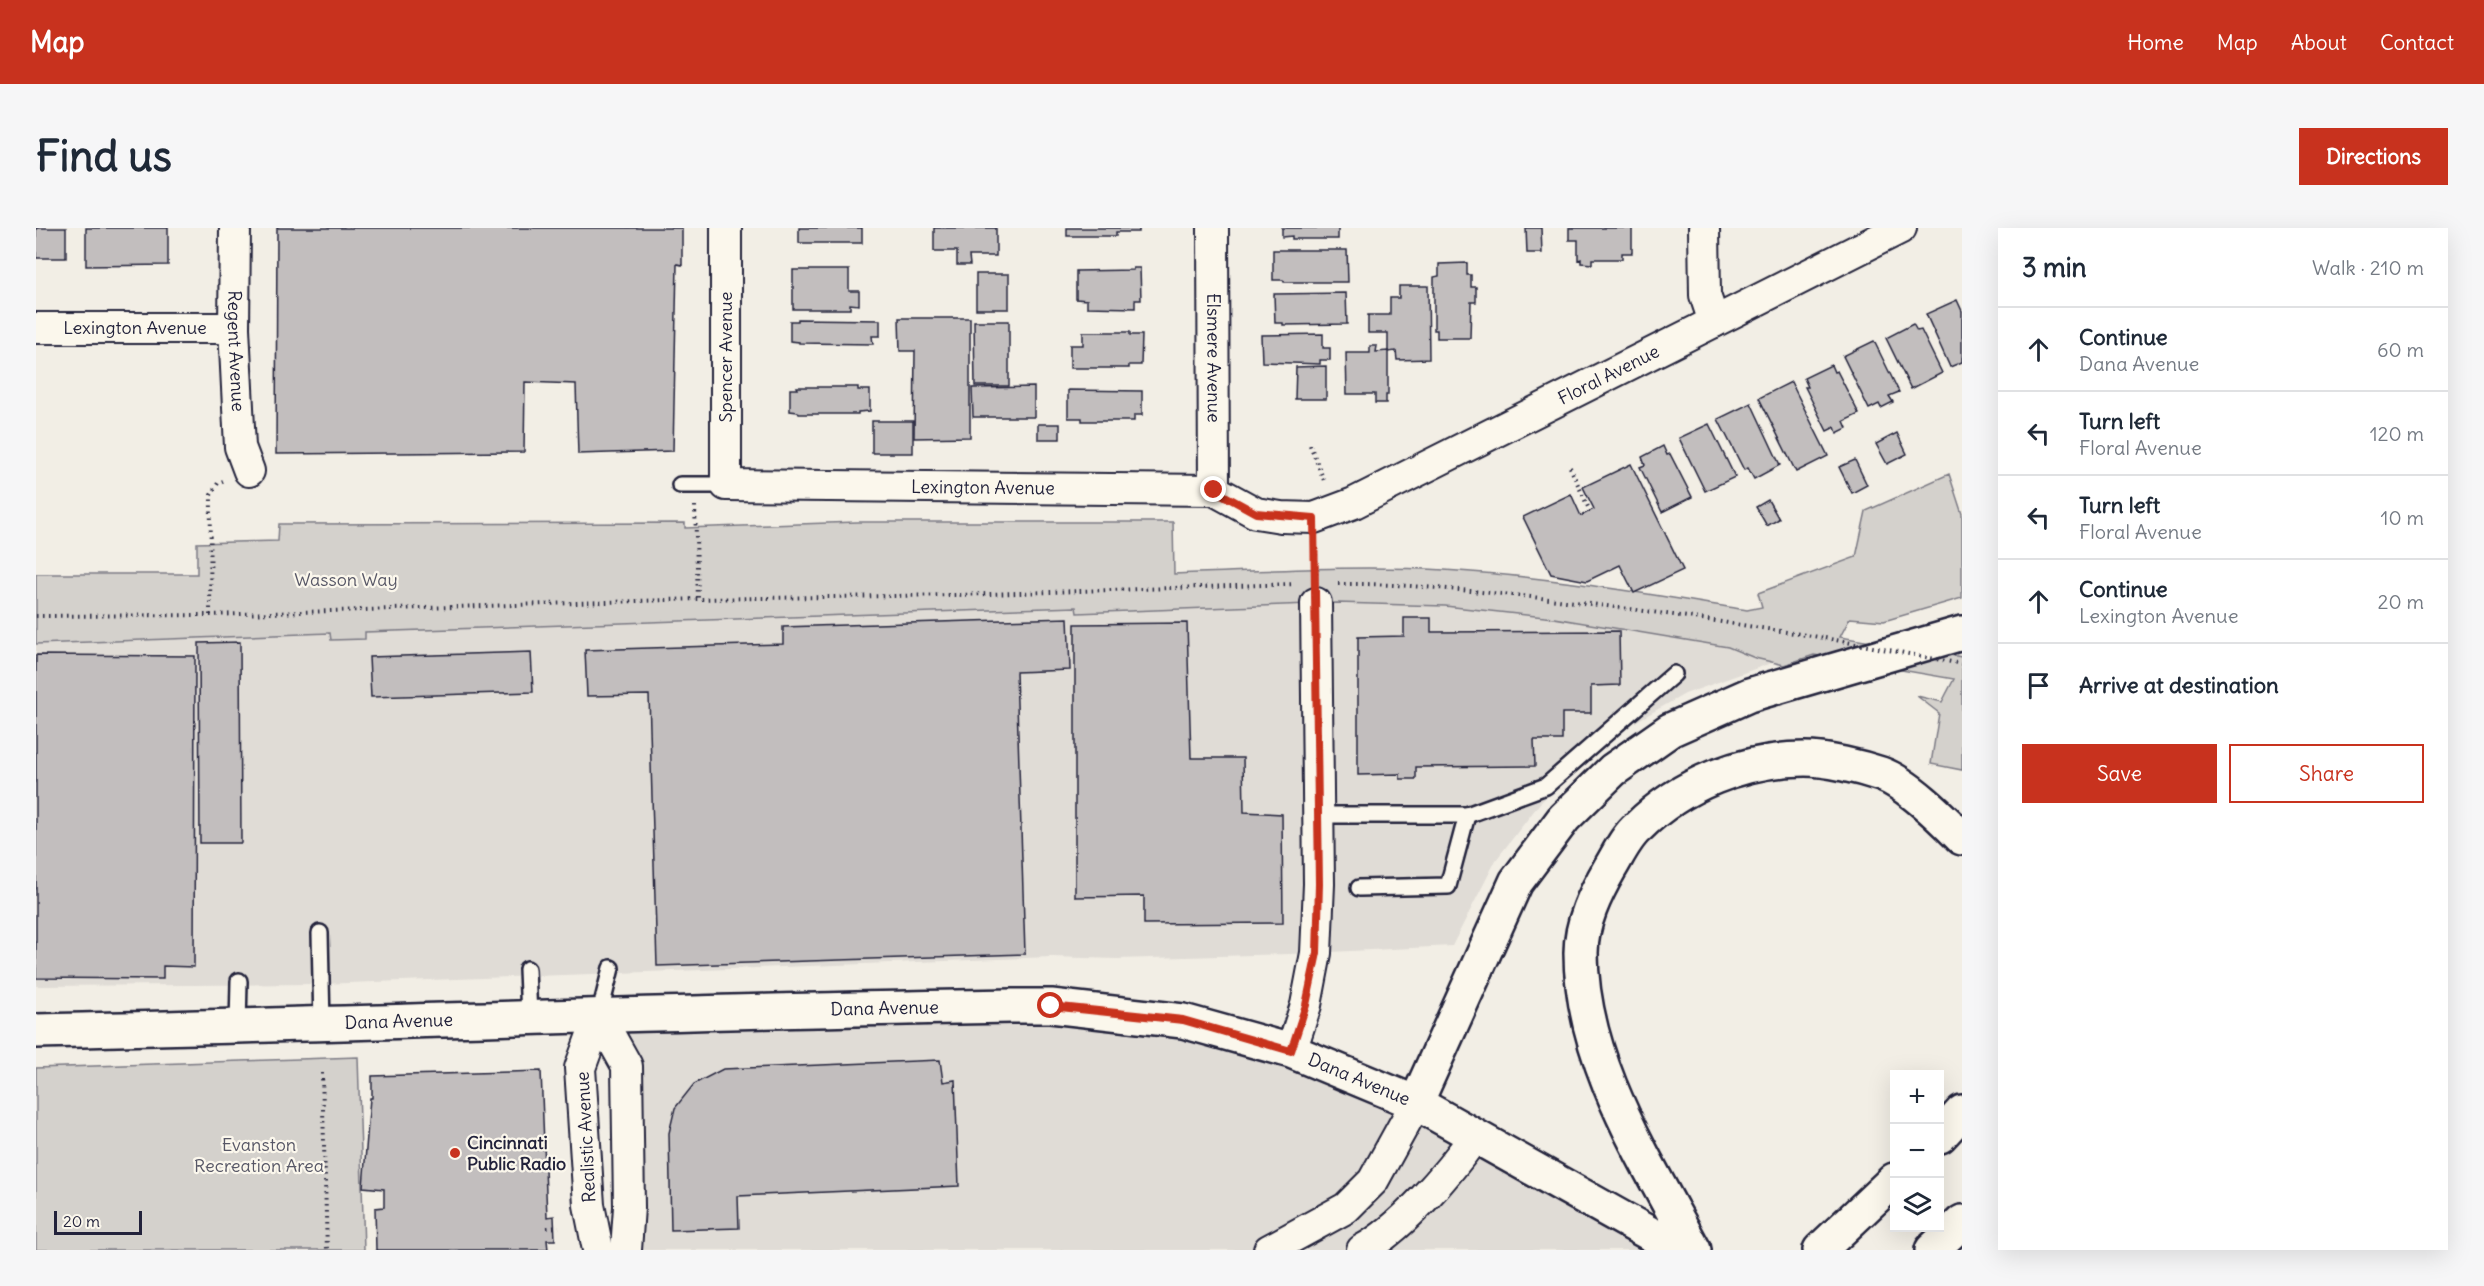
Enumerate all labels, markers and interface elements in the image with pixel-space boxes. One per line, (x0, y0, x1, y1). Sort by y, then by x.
text: Map (30, 24, 84, 60)
text: Home (2127, 29, 2184, 56)
text: Map (2217, 29, 2258, 56)
text: About (2291, 29, 2347, 56)
text: Contact (2380, 29, 2454, 56)
button: Directions (2299, 128, 2448, 185)
text: Find us (36, 130, 172, 182)
text: 3 min (2022, 251, 2087, 284)
text: Walk · 210 m (2312, 255, 2424, 280)
street label: Regent Avenue (223, 290, 250, 412)
street label: Spencer Avenue (714, 292, 737, 422)
street label: Elsmere Avenue (1202, 293, 1226, 423)
street label: Lexington Avenue (63, 316, 207, 339)
text: Continue (2079, 323, 2168, 351)
icon: ahead (2022, 333, 2055, 366)
text: 60 m (2377, 337, 2424, 362)
street label: Floral Avenue (1554, 339, 1663, 410)
text: Dana Avenue (2079, 351, 2199, 376)
text: Turn left (2079, 407, 2160, 435)
icon: left (2022, 417, 2055, 450)
text: 120 m (2370, 421, 2424, 446)
text: Floral Avenue (2079, 435, 2202, 460)
street label: Lexington Avenue (911, 475, 1055, 499)
route end (1200, 476, 1226, 502)
text: Turn left (2079, 491, 2160, 519)
icon: left (2022, 501, 2055, 534)
text: 10 m (2381, 505, 2424, 530)
text: Floral Avenue (2079, 519, 2202, 544)
park label: Wasson Way (294, 568, 398, 591)
text: Continue (2079, 575, 2168, 603)
icon: ahead (2022, 585, 2055, 618)
text: 20 m (2378, 589, 2424, 614)
text: Lexington Avenue (2079, 603, 2238, 628)
icon: arrive (2022, 669, 2055, 702)
text: Arrive at destination (2079, 671, 2279, 699)
button: Save (2022, 744, 2217, 803)
button: Share (2229, 744, 2424, 803)
route start (1037, 992, 1063, 1018)
street label: Dana Avenue (830, 995, 939, 1021)
street label: Dana Avenue (344, 1008, 453, 1034)
street label: Dana Avenue (1305, 1047, 1414, 1110)
map controls (1890, 1070, 1944, 1232)
button: + (1890, 1070, 1944, 1124)
street label: Realistic Avenue (571, 1071, 600, 1203)
button: − (1890, 1124, 1944, 1178)
place label: Cincinnati Public Radio (467, 1131, 566, 1175)
park label: Evanston Recreation Area (194, 1133, 324, 1177)
marker: Cincinnati Public Radio (448, 1146, 462, 1160)
button: layers (1890, 1178, 1944, 1232)
scale bar (54, 1208, 142, 1236)
text: 20 m (63, 1211, 100, 1231)

